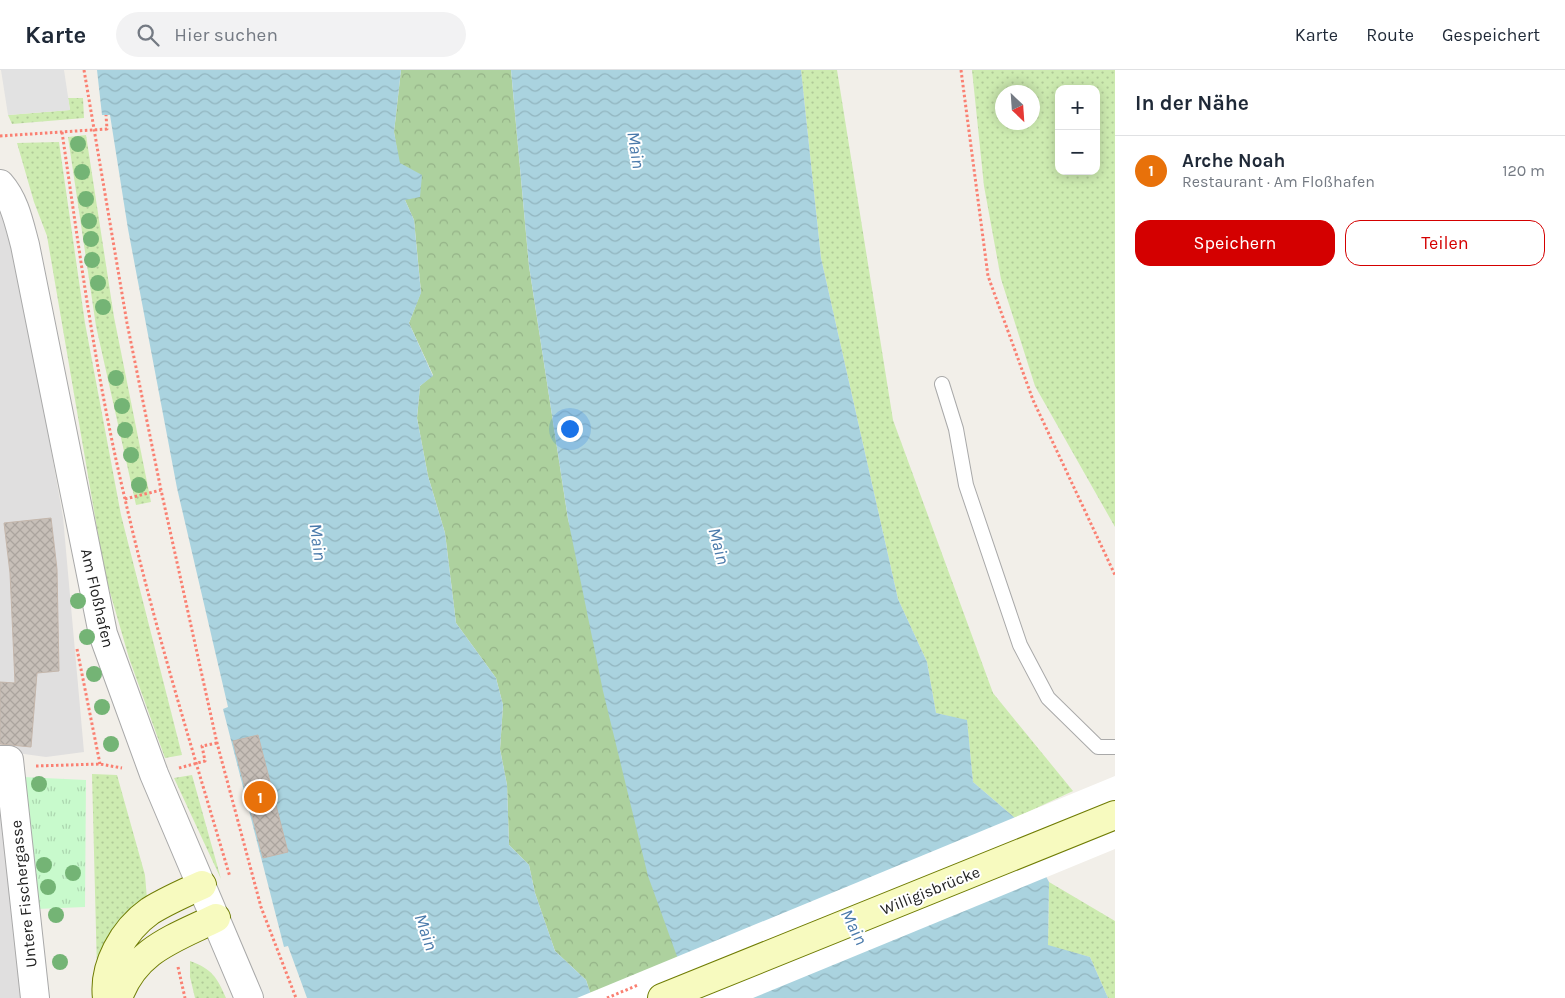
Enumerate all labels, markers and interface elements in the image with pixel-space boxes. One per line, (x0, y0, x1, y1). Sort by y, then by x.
search box (116, 12, 466, 57)
text: Karte (25, 21, 86, 49)
icon: search (134, 21, 162, 49)
text: Hier suchen (174, 24, 278, 46)
text: Karte (1295, 24, 1338, 46)
text: Route (1366, 24, 1414, 46)
text: Gespeichert (1442, 24, 1540, 46)
north arrow (995, 85, 1040, 130)
map controls (1055, 85, 1100, 175)
button: + (1055, 85, 1100, 130)
text: In der Nähe (1135, 91, 1249, 115)
water label: Main (622, 130, 650, 170)
button: − (1055, 130, 1100, 175)
text: Arche Noah (1182, 150, 1285, 172)
text: 1 (1148, 161, 1154, 180)
text: 120 m (1502, 161, 1545, 180)
text: Restaurant · Am Floßhafen (1182, 172, 1375, 191)
button: Speichern (1135, 220, 1335, 266)
button: Teilen (1345, 220, 1545, 266)
your location (557, 416, 583, 442)
water label: Main (305, 522, 331, 562)
water label: Main (704, 525, 734, 567)
street label: Am Floßhafen (77, 547, 118, 650)
pin: 1 (244, 778, 276, 816)
street label: Untere Fischergasse (6, 819, 41, 969)
street label: Willigisbrücke (878, 862, 983, 919)
water label: Main (836, 905, 872, 949)
water label: Main (410, 911, 442, 953)

